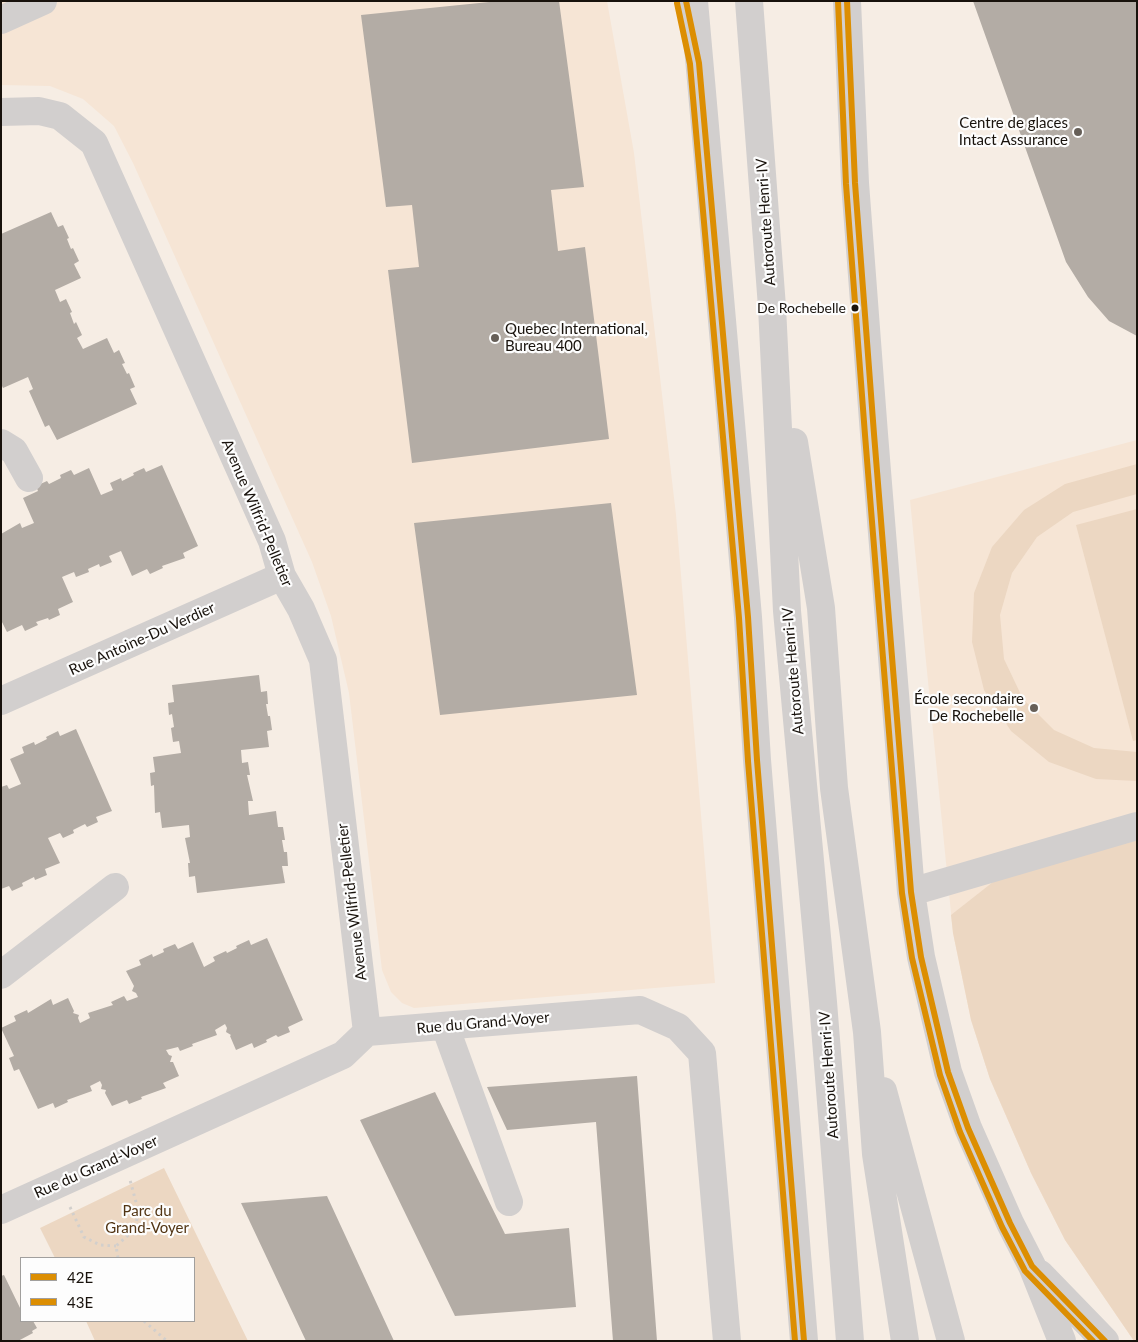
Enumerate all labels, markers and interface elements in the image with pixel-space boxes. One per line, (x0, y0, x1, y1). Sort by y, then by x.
place label: Centre de glaces Intact Assurance (959, 114, 1068, 149)
marker: Centre de glaces Intact Assurance (1072, 126, 1084, 138)
street label: Autoroute Henri-IV (753, 158, 779, 286)
place label: De Rochebelle (757, 300, 846, 316)
marker: De Rochebelle (850, 303, 860, 313)
place label: Quebec International, Bureau 400 (505, 320, 648, 355)
marker: Quebec International, Bureau 400 (489, 332, 501, 344)
street label: Avenue Wilfrid-Pelletier (218, 437, 296, 589)
street label: Rue Antoine-Du Verdier (66, 599, 218, 679)
street label: Autoroute Henri-IV (778, 607, 808, 735)
place label: École secondaire De Rochebelle (914, 690, 1024, 725)
marker: École secondaire De Rochebelle (1028, 702, 1040, 714)
street label: Avenue Wilfrid-Pelletier (333, 822, 371, 982)
street label: Rue du Grand-Voyer (416, 1008, 550, 1038)
street label: Autoroute Henri-IV (816, 1011, 842, 1139)
street label: Rue du Grand-Voyer (31, 1132, 161, 1202)
park label: Parc du Grand-Voyer (105, 1202, 189, 1237)
legend (20, 1257, 195, 1322)
text: 42E (67, 1268, 93, 1286)
text: 43E (67, 1293, 93, 1311)

